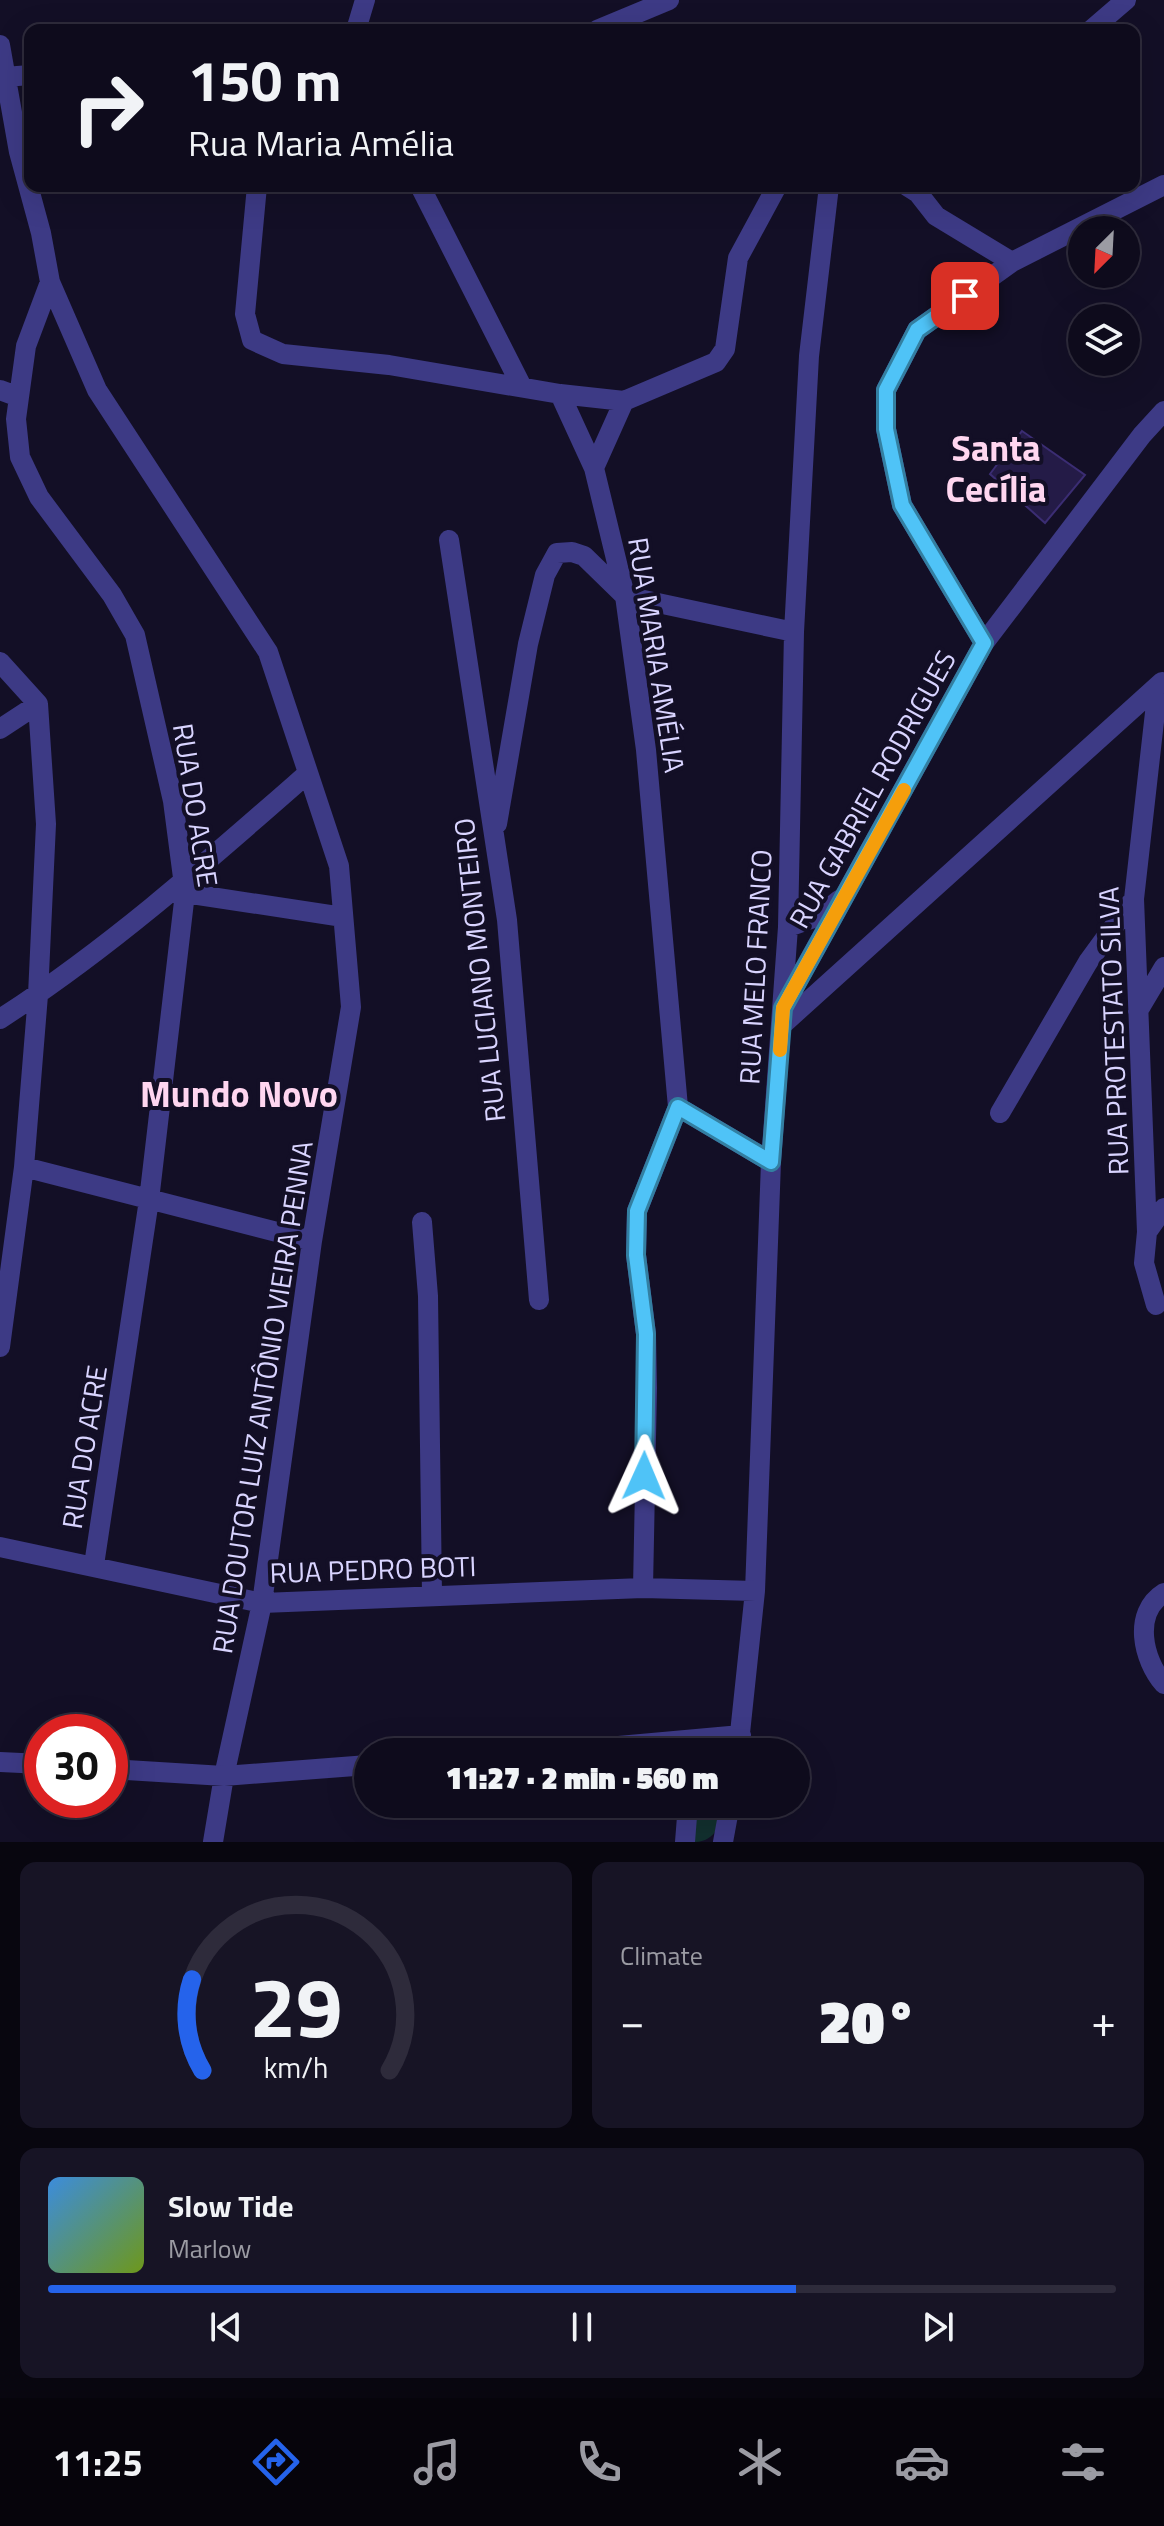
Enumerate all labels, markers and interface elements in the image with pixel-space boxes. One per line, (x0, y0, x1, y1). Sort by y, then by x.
text: 150 m (188, 38, 341, 123)
icon: right (56, 56, 160, 160)
text: Rua Maria Amélia (188, 115, 454, 170)
north arrow (1068, 216, 1140, 288)
map controls (1068, 216, 1140, 376)
pin (931, 262, 999, 330)
icon: arrive (943, 274, 987, 318)
button: layers (1068, 304, 1140, 376)
district label: Santa Cecília (945, 420, 1047, 516)
street label: RUA MARIA AMÉLIA (617, 534, 697, 776)
street label: RUA GABRIEL RODRIGUES (778, 642, 966, 936)
street label: RUA DO ACRE (162, 720, 230, 890)
street label: RUA LUCIANO MONTEIRO (442, 816, 516, 1124)
street label: RUA MELO FRANCO (727, 848, 783, 1086)
street label: RUA PROTESTATO SILVA (1086, 886, 1140, 1176)
district label: Mundo Novo (140, 1066, 338, 1121)
street label: RUA DOUTOR LUIZ ANTÔNIO VIEIRA PENNA (200, 1137, 324, 1656)
street label: RUA DO ACRE (50, 1362, 118, 1532)
position arrow (602, 1434, 686, 1518)
street label: RUA PEDRO BOTI (269, 1544, 477, 1594)
speed limit sign: 30 (24, 1714, 128, 1818)
text: 11:27 · 2 min · 560 m (446, 1755, 718, 1801)
text: Climate (620, 1936, 703, 1975)
text: 29 (249, 1943, 343, 2069)
text: 20° (819, 1975, 918, 2066)
text: − (620, 1987, 645, 2054)
text: + (1091, 1987, 1116, 2054)
text: km/h (264, 2046, 328, 2089)
text: Slow Tide (168, 2183, 293, 2229)
text: Marlow (168, 2229, 251, 2268)
icon: previous (204, 2305, 248, 2349)
icon: pause (560, 2305, 604, 2349)
icon: next (916, 2305, 960, 2349)
icon: directions (248, 2434, 304, 2490)
icon: music (409, 2434, 465, 2490)
icon: phone (571, 2434, 627, 2490)
icon: climate (732, 2434, 788, 2490)
icon: car (894, 2434, 950, 2490)
icon: filters (1055, 2434, 1111, 2490)
text: 11:25 (53, 2435, 143, 2490)

